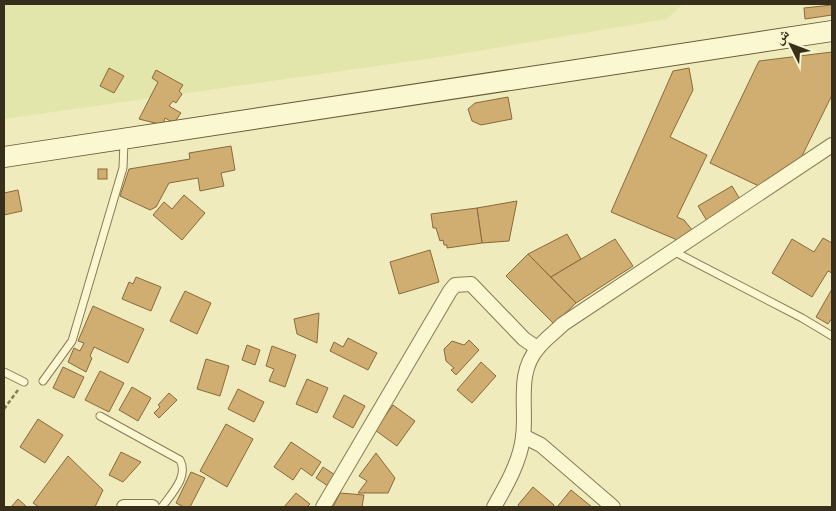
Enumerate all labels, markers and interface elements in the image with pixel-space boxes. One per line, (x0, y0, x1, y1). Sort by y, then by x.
north arrow (766, 20, 816, 70)
text: ش (771, 26, 793, 48)

